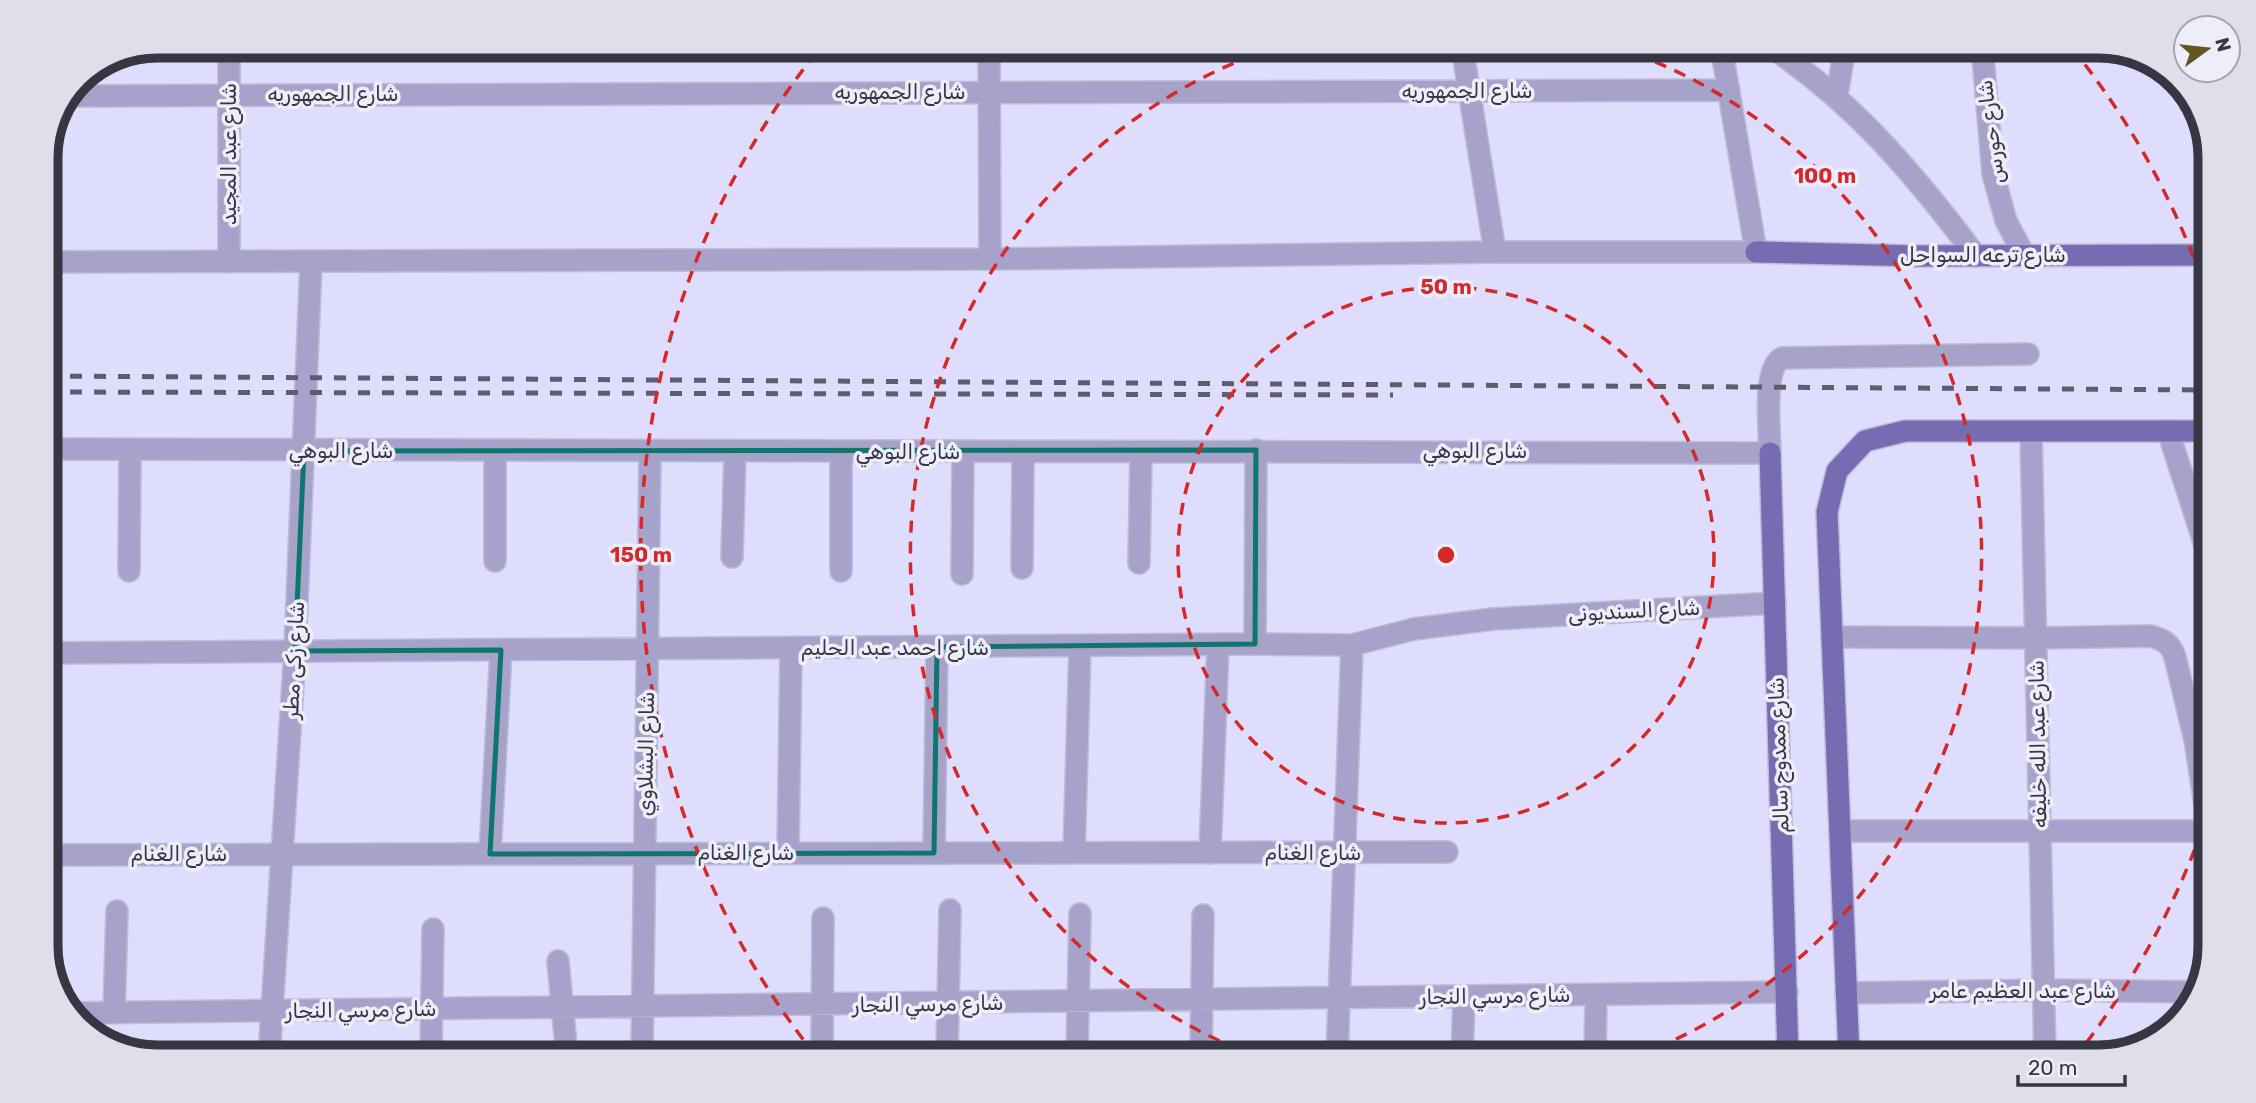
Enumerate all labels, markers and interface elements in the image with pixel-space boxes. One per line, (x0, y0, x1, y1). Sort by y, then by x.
north arrow (2172, 14, 2242, 84)
text: N (2210, 35, 2236, 54)
street label: شارع الجمهوريه (1401, 78, 1533, 105)
street label: شارع حورس (1972, 78, 2011, 186)
street label: شارع الجمهوريه (834, 79, 966, 106)
street label: شارع الجمهوريه (267, 81, 399, 108)
street label: شارع عبد المجيد (216, 83, 243, 225)
text: 100 m (1794, 163, 1856, 188)
street label: شارع ترعه السواحل (1900, 242, 2066, 269)
text: 50 m (1420, 274, 1472, 299)
street label: شارع البوهي (289, 438, 393, 467)
street label: شارع البوهي (1423, 438, 1527, 467)
street label: شارع البوهي (856, 439, 960, 468)
text: 150 m (610, 542, 672, 567)
centre of rings (1434, 543, 1458, 567)
street label: شارع السنديونى (1567, 595, 1701, 628)
street label: شارع زكى مطر (278, 600, 311, 722)
street label: شارع احمد عبد الحليم (801, 635, 989, 662)
street label: شارع عبد الله خليفه (2024, 660, 2053, 828)
street label: شارع ممدوح سالم (1763, 677, 1796, 833)
street label: شارع البشلاوي (632, 691, 661, 817)
street label: شارع الغنام (698, 840, 794, 867)
street label: شارع الغنام (1265, 840, 1361, 867)
street label: شارع الغنام (131, 841, 227, 868)
street label: شارع عبد العظيم عامر (1928, 978, 2116, 1005)
street label: شارع مرسي النجار (1417, 982, 1571, 1013)
street label: شارع مرسي النجار (850, 990, 1004, 1021)
street label: شارع مرسي النجار (283, 996, 437, 1027)
scale bar (2018, 1044, 2125, 1088)
text: 20 m (2028, 1055, 2077, 1080)

